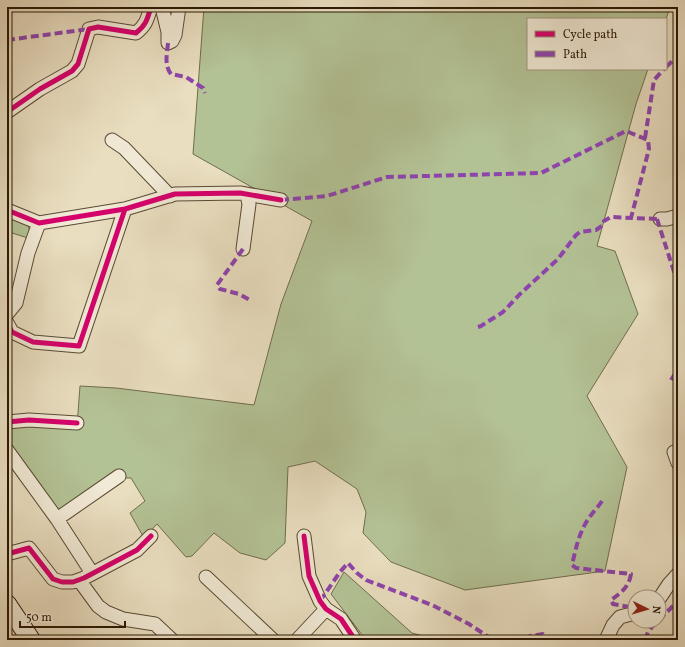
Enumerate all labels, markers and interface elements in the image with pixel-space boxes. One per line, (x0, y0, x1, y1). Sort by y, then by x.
legend (527, 18, 667, 70)
text: Cycle path (563, 27, 618, 43)
text: Path (563, 47, 587, 63)
north arrow (627, 589, 667, 629)
scale bar (20, 603, 125, 629)
text: N (648, 605, 663, 614)
text: 50 m (26, 610, 52, 626)

